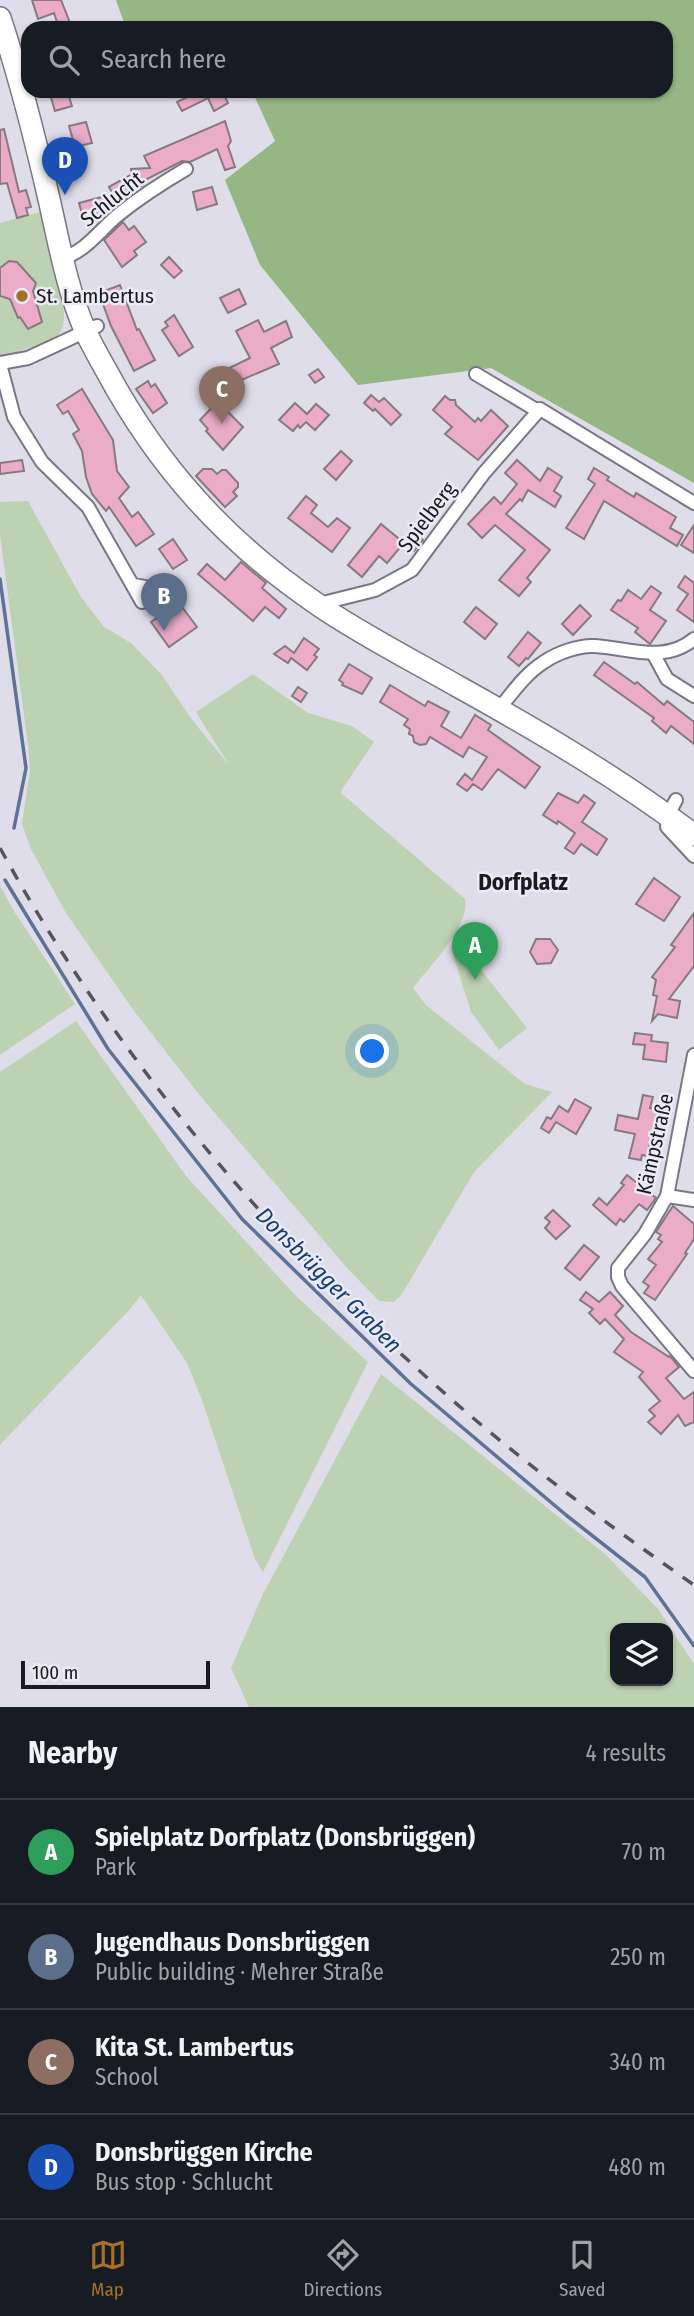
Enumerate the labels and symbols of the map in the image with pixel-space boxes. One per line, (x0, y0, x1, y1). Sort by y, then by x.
pin: D (42, 137, 88, 195)
street label: Schlucht (75, 166, 149, 232)
place label: St. Lambertus (36, 283, 154, 309)
marker: St. Lambertus (14, 288, 30, 304)
pin: C (199, 366, 245, 424)
street label: Spielberg (392, 477, 462, 557)
pin: B (141, 573, 187, 631)
district label: Dorfplatz (478, 868, 568, 896)
pin: A (452, 922, 498, 980)
your location (355, 1034, 389, 1068)
street label: Kämpstraße (631, 1091, 679, 1197)
water label: Donsbrügger Graben (250, 1201, 408, 1359)
scale bar (21, 1658, 210, 1690)

